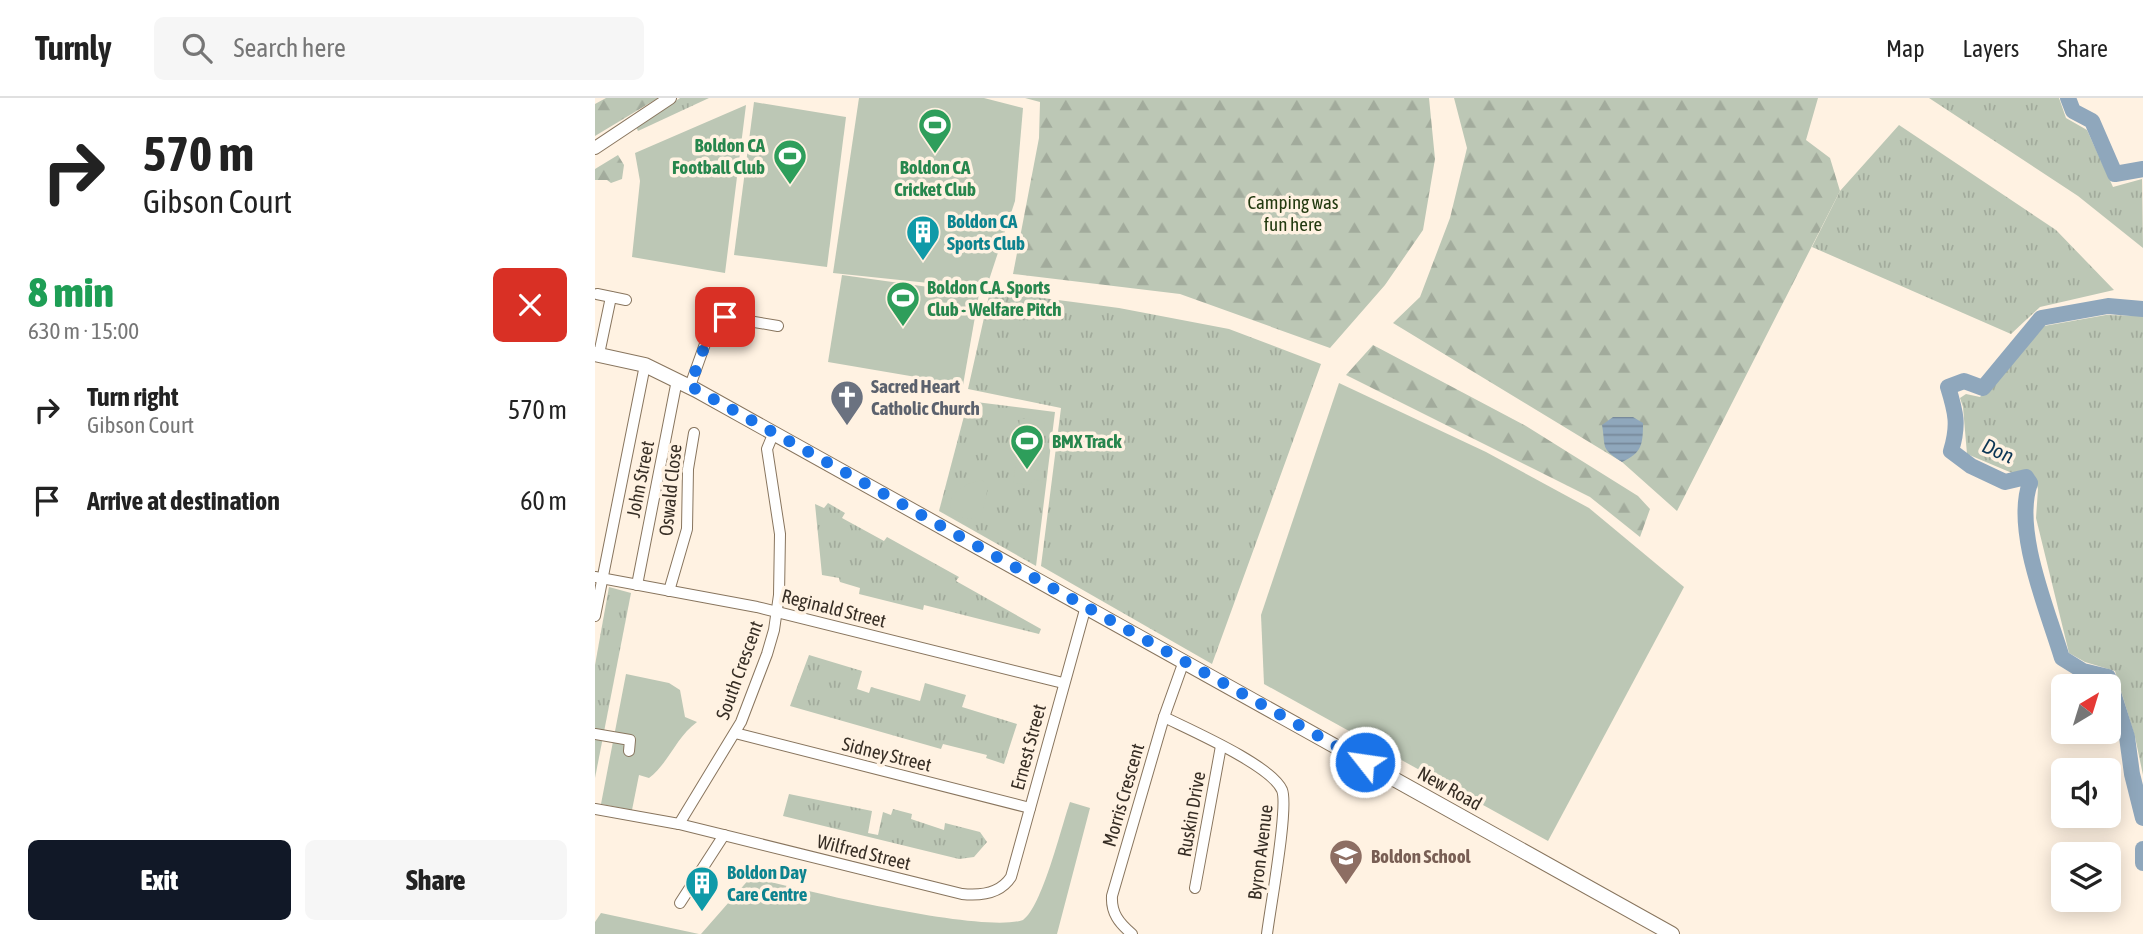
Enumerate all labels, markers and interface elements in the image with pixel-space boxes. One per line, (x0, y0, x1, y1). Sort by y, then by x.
search box (154, 17, 644, 80)
text: Turnly (35, 29, 112, 67)
icon: search (178, 29, 216, 67)
text: Search here (234, 33, 346, 63)
text: Map (1886, 35, 1925, 62)
text: Layers (1963, 35, 2019, 62)
text: Share (2057, 35, 2108, 62)
sports icon: Boldon CA Cricket Club (916, 106, 954, 155)
text: 570 m (143, 125, 254, 181)
icon: right (28, 126, 119, 217)
place label: Boldon CA Football Club (672, 134, 766, 178)
sports icon: Boldon CA Football Club (771, 137, 809, 186)
place label: Boldon CA Cricket Club (894, 156, 976, 200)
text: Gibson Court (143, 183, 292, 220)
park label: Camping was fun here (1247, 191, 1339, 235)
place label: Boldon CA Sports Club (947, 210, 1025, 254)
building icon: Boldon CA Sports Club (904, 213, 942, 262)
text: 8 min (28, 268, 114, 316)
button: close (493, 268, 567, 342)
place label: Boldon C.A. Sports Club - Welfare Pitch (927, 276, 1062, 320)
sports icon: Boldon C.A. Sports Club - Welfare Pitch (884, 279, 922, 328)
pin (695, 287, 755, 347)
icon: arrive (706, 298, 744, 336)
text: 630 m · 15:00 (28, 318, 139, 344)
place label: Sacred Heart Catholic Church (871, 375, 980, 419)
church icon: Sacred Heart Catholic Church (828, 378, 866, 427)
text: Turn right (87, 382, 178, 412)
icon: right (28, 391, 66, 429)
text: 570 m (508, 395, 567, 425)
text: Gibson Court (87, 412, 194, 438)
sports icon: BMX Track (1008, 422, 1046, 471)
place label: BMX Track (1052, 430, 1122, 452)
water label: Don (1979, 433, 2018, 468)
street label: John Street (622, 439, 658, 519)
street label: Oswald Close (654, 443, 686, 537)
icon: arrive (28, 482, 66, 520)
text: Arrive at destination (87, 486, 280, 516)
text: 60 m (520, 486, 567, 516)
street label: Reginald Street (779, 584, 889, 632)
street label: South Crescent (711, 618, 767, 722)
north arrow (2051, 674, 2121, 744)
map controls (2051, 674, 2121, 912)
street label: Ernest Street (1006, 702, 1050, 792)
position arrow (1328, 725, 1402, 799)
street label: Sidney Street (840, 732, 934, 776)
street label: Morris Crescent (1098, 741, 1148, 849)
button: sound (2051, 758, 2121, 828)
street label: New Road (1414, 761, 1486, 815)
street label: Ruskin Drive (1173, 770, 1209, 858)
street label: Byron Avenue (1243, 803, 1277, 901)
street label: Wilfred Street (815, 830, 913, 874)
school or university icon: Boldon School (1327, 837, 1365, 886)
button: Exit (28, 840, 291, 920)
button: Share (305, 840, 567, 920)
button: layers (2051, 842, 2121, 912)
place label: Boldon School (1371, 845, 1472, 867)
place label: Boldon Day Care Centre (727, 861, 808, 905)
building icon: Boldon Day Care Centre (683, 864, 721, 913)

